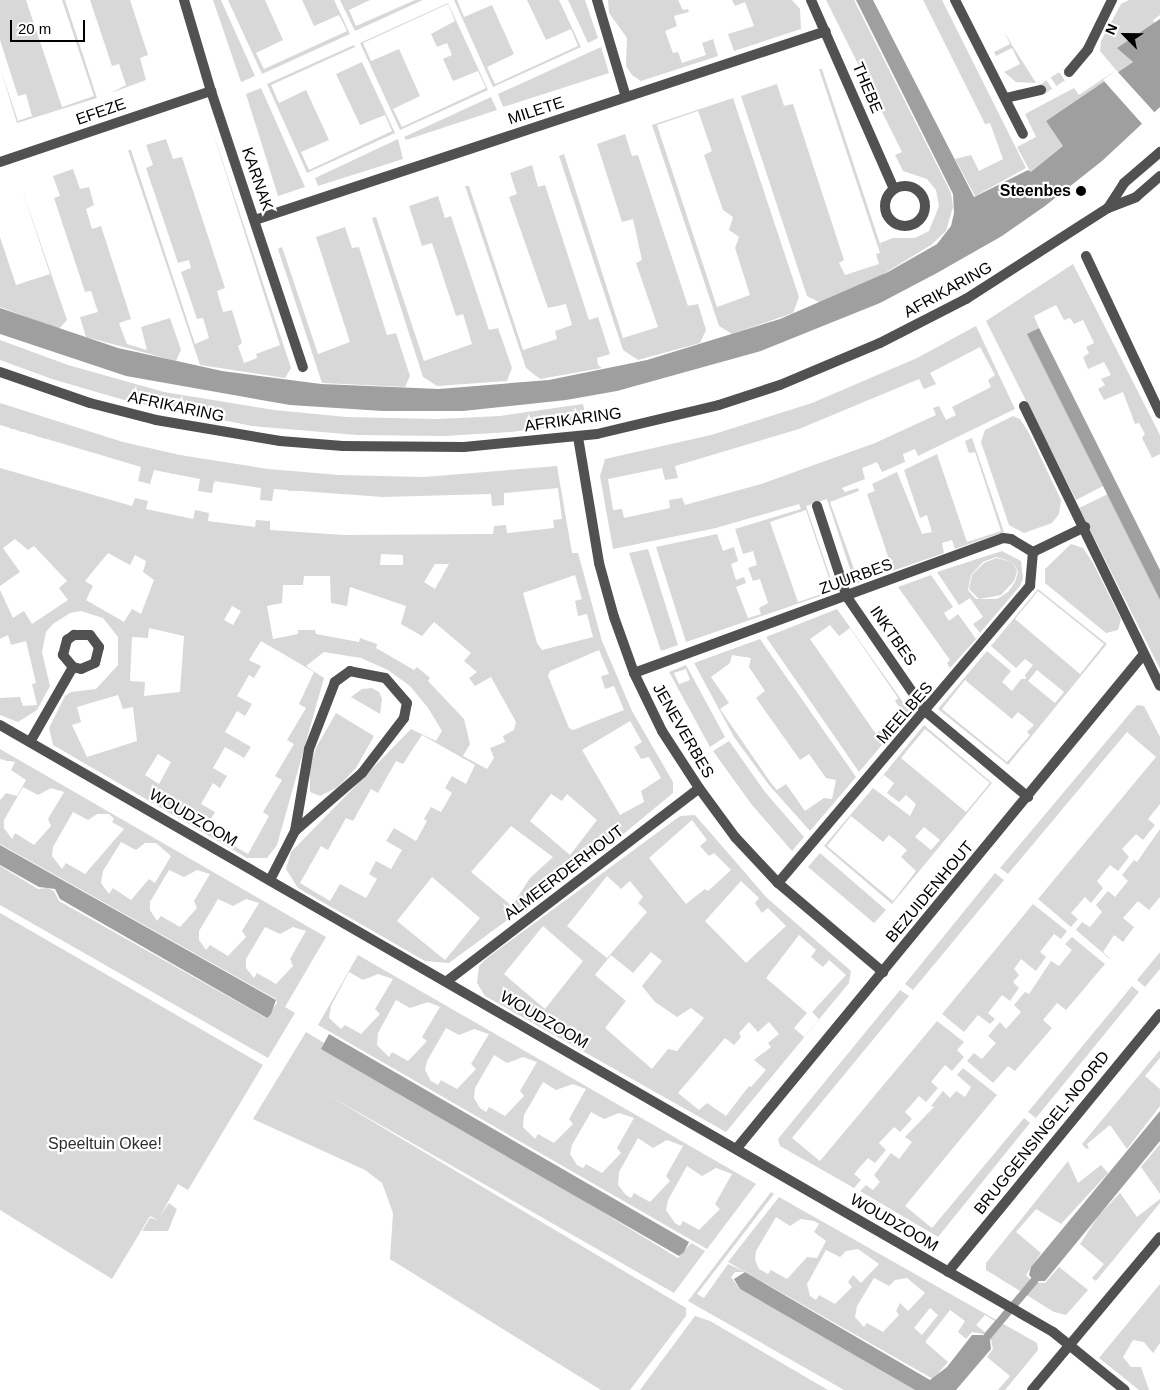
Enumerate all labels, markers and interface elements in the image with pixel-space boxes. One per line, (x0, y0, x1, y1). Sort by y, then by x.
scale bar (12, 10, 88, 42)
north arrow (1100, 10, 1150, 60)
text: 20 m (18, 20, 51, 37)
text: N (1102, 21, 1121, 37)
street label: THEBE (848, 60, 886, 116)
street label: MILETE (506, 93, 566, 129)
street label: EFEZE (73, 95, 129, 129)
street label: KARNAK (237, 145, 277, 213)
place label: Steenbes (1000, 181, 1071, 201)
marker: Steenbes (1075, 185, 1087, 197)
street label: AFRIKARING (901, 258, 995, 322)
street label: AFRIKARING (126, 387, 226, 427)
street label: AFRIKARING (523, 404, 623, 436)
street label: ZUURBES (817, 555, 895, 599)
street label: INKTBES (866, 602, 920, 670)
street label: MEELBES (873, 678, 937, 748)
street label: JENEVERBES (648, 680, 718, 782)
street label: WOUDZOOM (145, 785, 241, 851)
street label: ALMEERDERHOUT (500, 822, 628, 924)
street label: BEZUIDENHOUT (882, 837, 978, 947)
street label: WOUDZOOM (496, 987, 592, 1053)
street label: BRUGGENSINGEL-NOORD (970, 1048, 1114, 1218)
park label: Speeltuin Okee! (48, 1134, 162, 1154)
street label: WOUDZOOM (846, 1190, 942, 1256)

